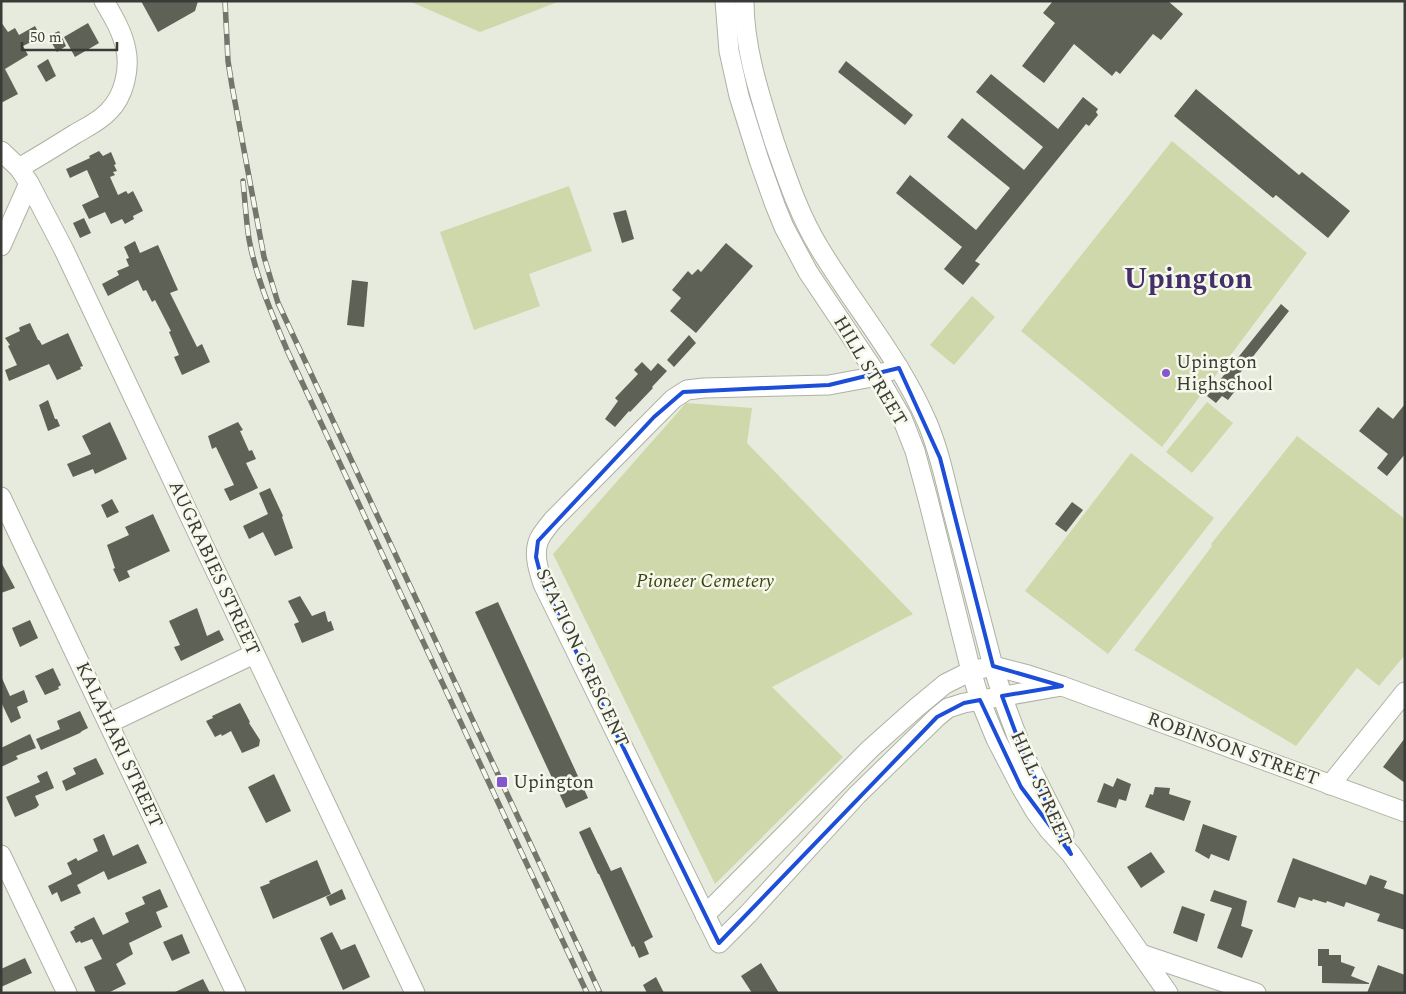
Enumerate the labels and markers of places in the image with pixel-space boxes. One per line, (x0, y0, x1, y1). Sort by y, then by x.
place label: Upington Highschool (1176, 348, 1273, 399)
marker: Upington Highschool (1160, 367, 1172, 379)
place label: Upington (513, 768, 594, 797)
marker: Upington (495, 775, 509, 789)

